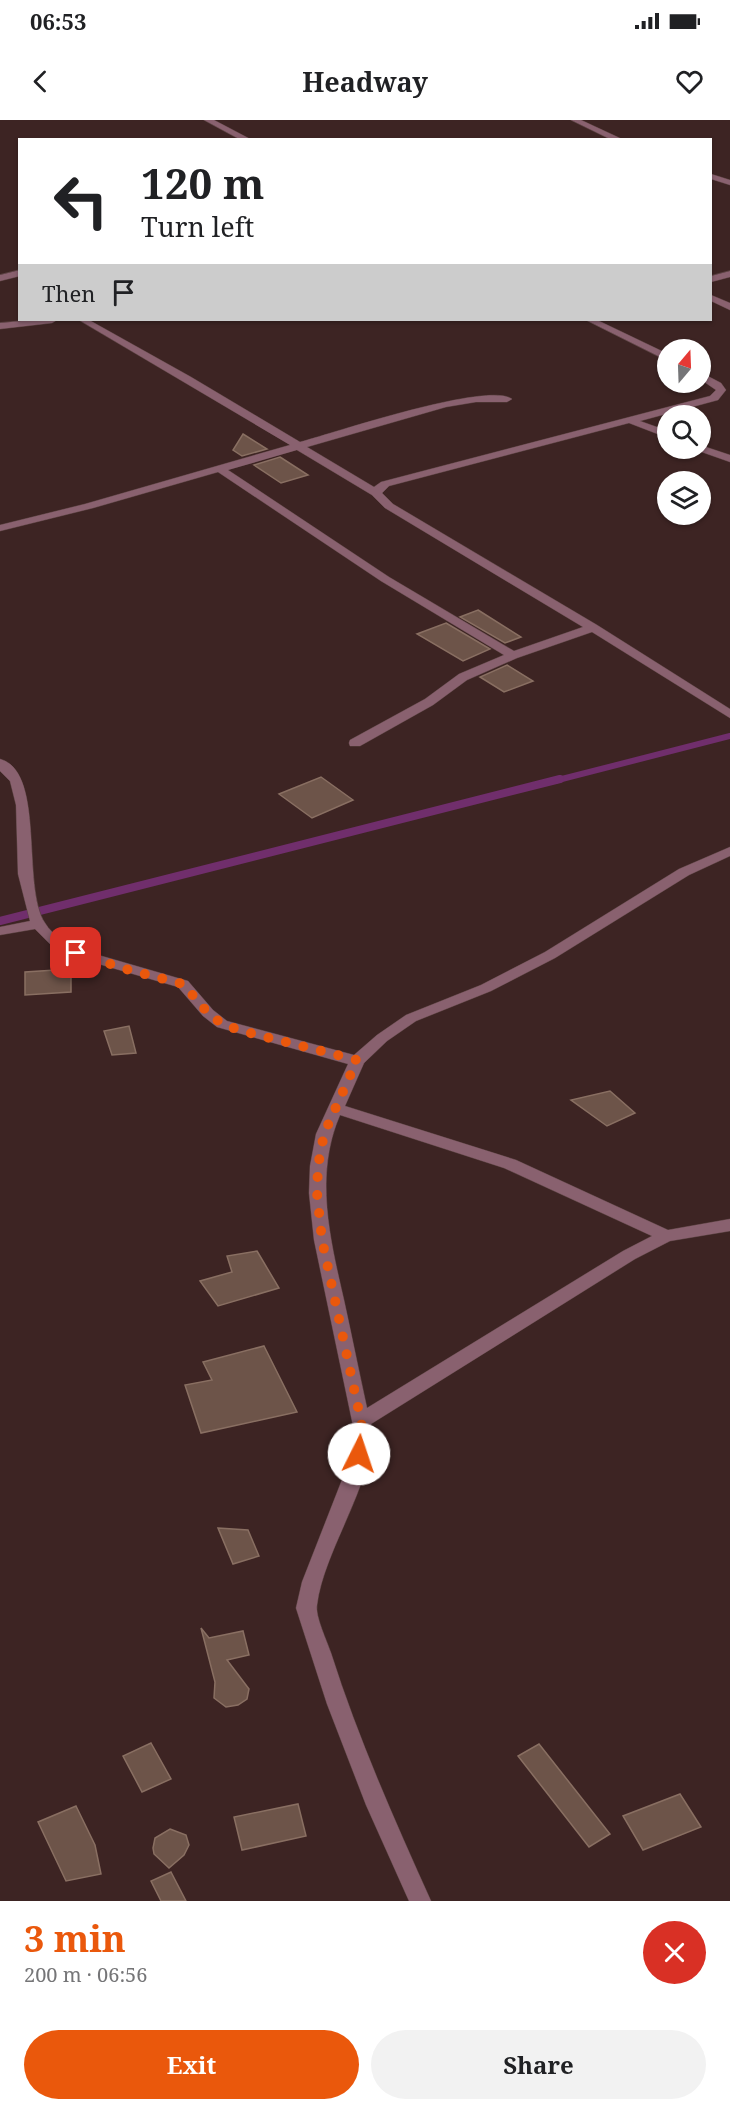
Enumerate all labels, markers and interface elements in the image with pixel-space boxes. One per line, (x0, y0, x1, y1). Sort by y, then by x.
text: 06:53 (30, 6, 86, 36)
text: Headway (302, 63, 428, 100)
icon: back (24, 65, 57, 98)
icon: heart (673, 65, 706, 98)
text: 120 m (141, 154, 265, 211)
icon: left (42, 162, 120, 240)
text: Turn left (141, 208, 254, 245)
icon: arrive (107, 276, 140, 309)
text: Then (42, 278, 95, 308)
north arrow (657, 339, 711, 393)
map controls (657, 339, 711, 525)
button: search (657, 405, 711, 459)
button: layers (657, 471, 711, 525)
pin (50, 927, 101, 978)
icon: arrive (59, 936, 92, 969)
position arrow (327, 1422, 391, 1486)
text: 3 min (24, 1914, 126, 1963)
button: close (643, 1921, 706, 1984)
text: 200 m · 06:56 (24, 1961, 147, 1988)
button: Exit (24, 2030, 359, 2099)
button: Share (371, 2030, 706, 2099)

